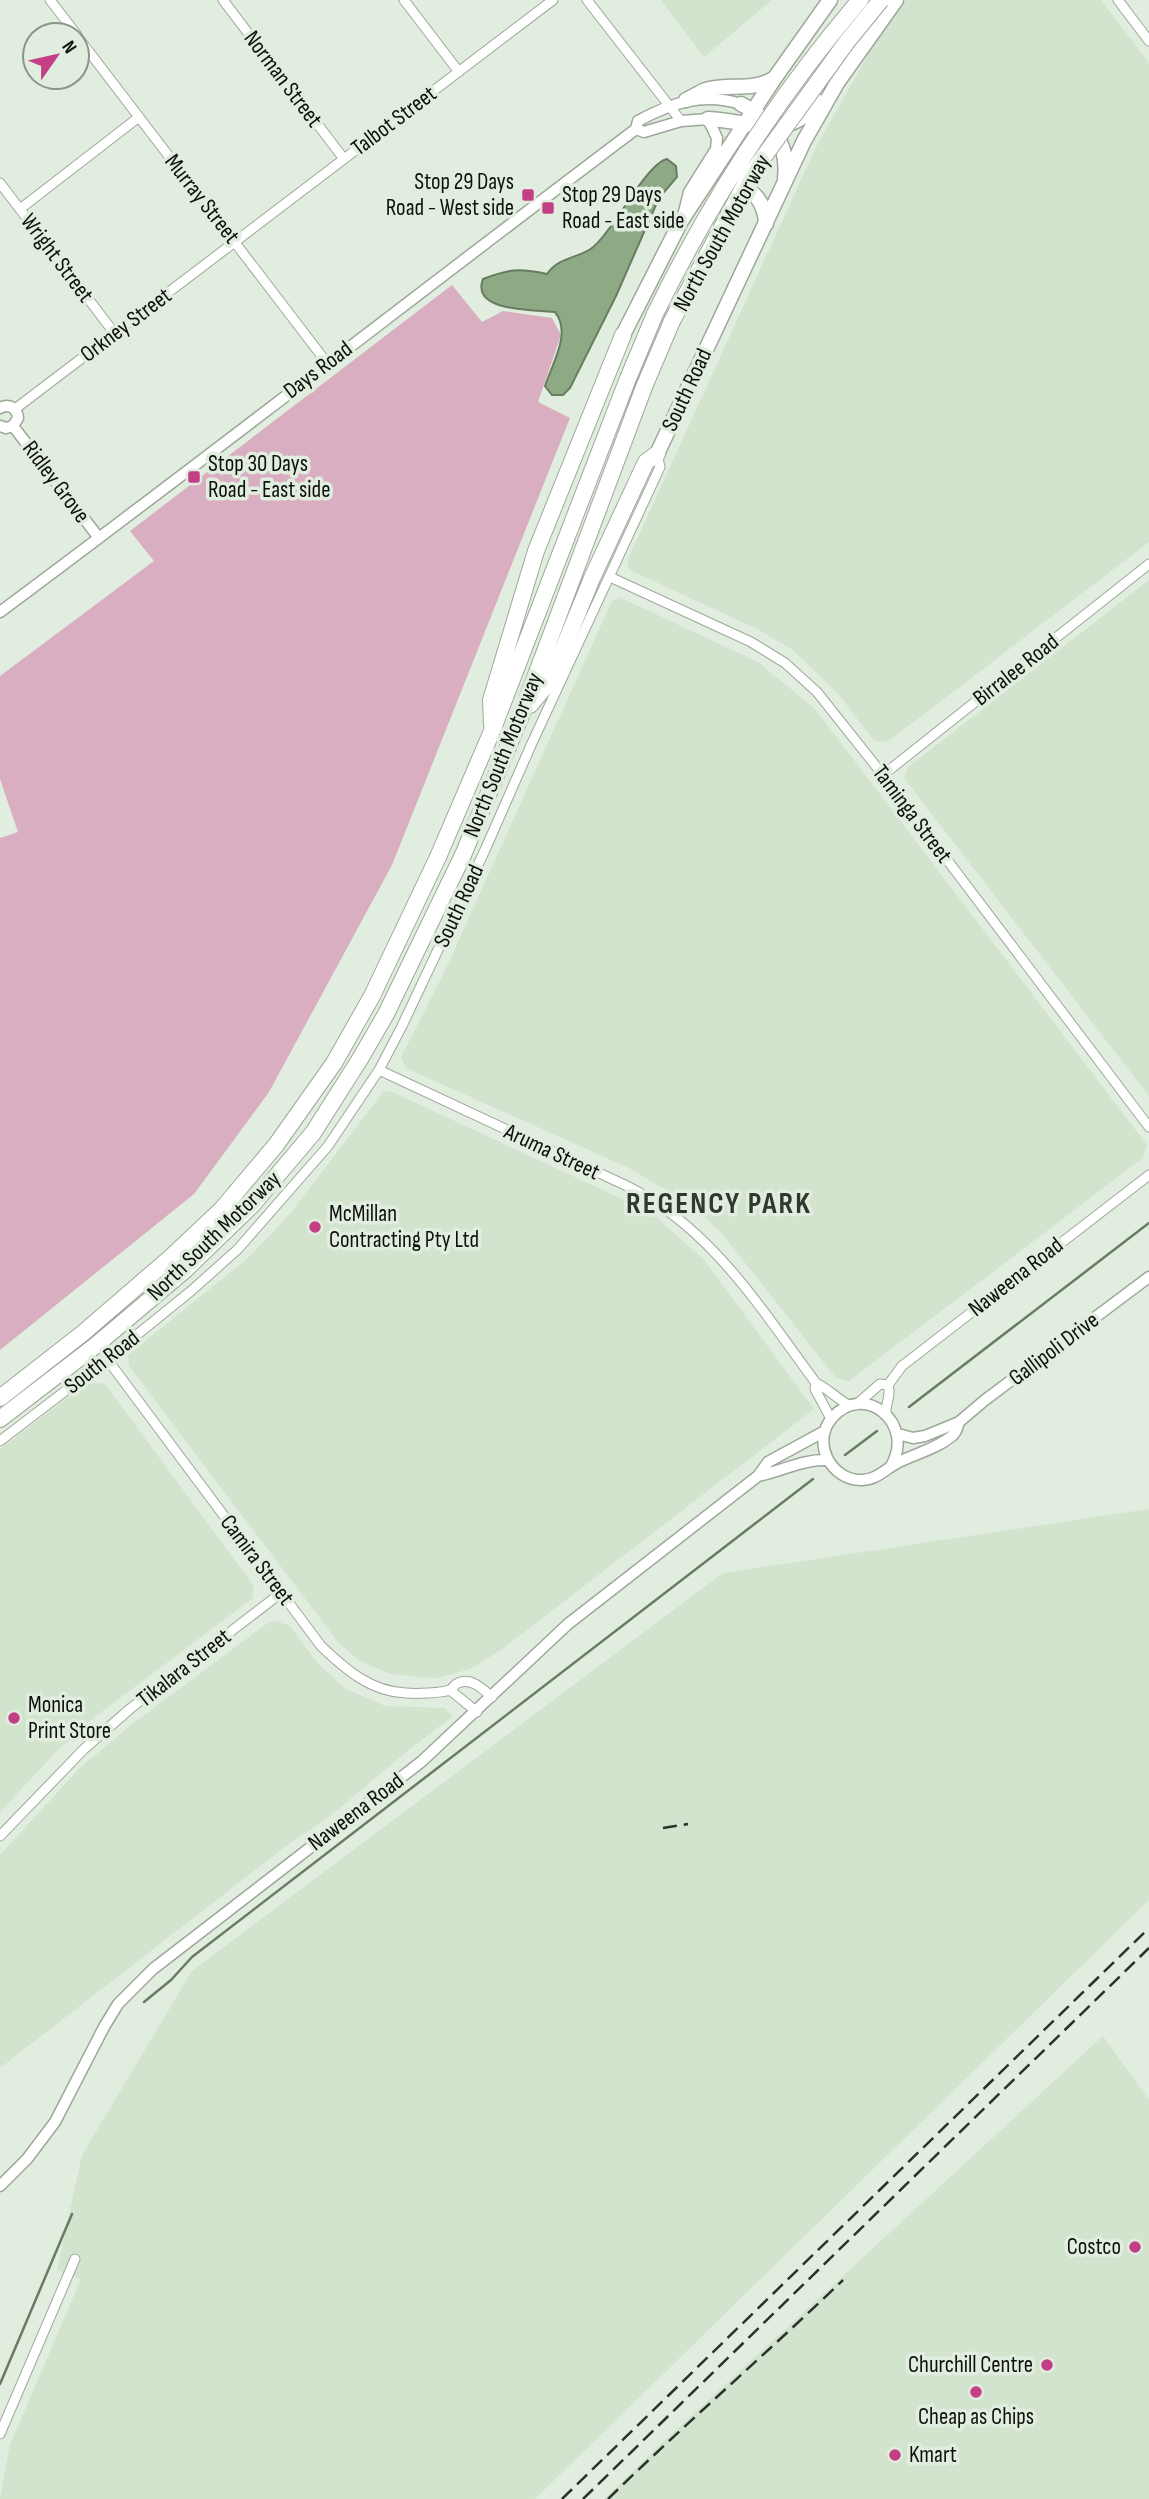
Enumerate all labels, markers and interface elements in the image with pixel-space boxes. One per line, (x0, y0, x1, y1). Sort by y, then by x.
north arrow (21, 21, 91, 91)
street label: Norman Street (238, 25, 328, 133)
text: N (56, 37, 81, 58)
street label: Talbot Street (346, 80, 442, 162)
street label: Murray Street (158, 149, 246, 249)
street label: North South Motorway (667, 150, 777, 316)
place label: Stop 29 Days Road - West side (386, 168, 514, 222)
place label: Stop 29 Days Road - East side (562, 181, 684, 235)
marker: Stop 29 Days Road - West side (520, 187, 536, 203)
marker: Stop 29 Days Road - East side (540, 200, 556, 216)
street label: Wright Street (15, 208, 99, 308)
street label: Orkney Street (75, 282, 177, 368)
street label: Days Road (278, 335, 358, 405)
street label: South Road (656, 344, 718, 436)
street label: Ridley Grove (16, 435, 96, 529)
place label: Stop 30 Days Road - East side (208, 450, 330, 504)
marker: Stop 30 Days Road - East side (186, 469, 202, 485)
street label: Birralee Road (968, 628, 1064, 712)
street label: North South Motorway (457, 669, 549, 841)
street label: Taminga Street (866, 759, 958, 869)
street label: South Road (428, 860, 490, 952)
street label: Aruma Street (499, 1117, 604, 1186)
street label: North South Motorway (141, 1165, 287, 1307)
district label: REGENCY PARK (626, 1186, 812, 1222)
place label: McMillan Contracting Pty Ltd (329, 1200, 479, 1254)
marker: McMillan Contracting Pty Ltd (307, 1219, 323, 1235)
street label: Naweena Road (963, 1231, 1069, 1323)
street label: Gallipoli Drive (1003, 1306, 1105, 1392)
street label: South Road (59, 1324, 145, 1400)
street label: Camira Street (214, 1509, 300, 1611)
street label: Tikalara Street (131, 1623, 237, 1713)
place label: Monica Print Store (28, 1691, 111, 1745)
marker: Monica Print Store (6, 1710, 22, 1726)
street label: Naweena Road (303, 1767, 409, 1857)
place label: Costco (1067, 2233, 1121, 2261)
marker: Costco (1127, 2239, 1143, 2255)
place label: Churchill Centre (908, 2351, 1033, 2379)
marker: Churchill Centre (1039, 2357, 1055, 2373)
marker: Cheap as Chips (968, 2384, 984, 2400)
place label: Cheap as Chips (918, 2403, 1034, 2431)
place label: Kmart (909, 2441, 957, 2469)
marker: Kmart (887, 2447, 903, 2463)

